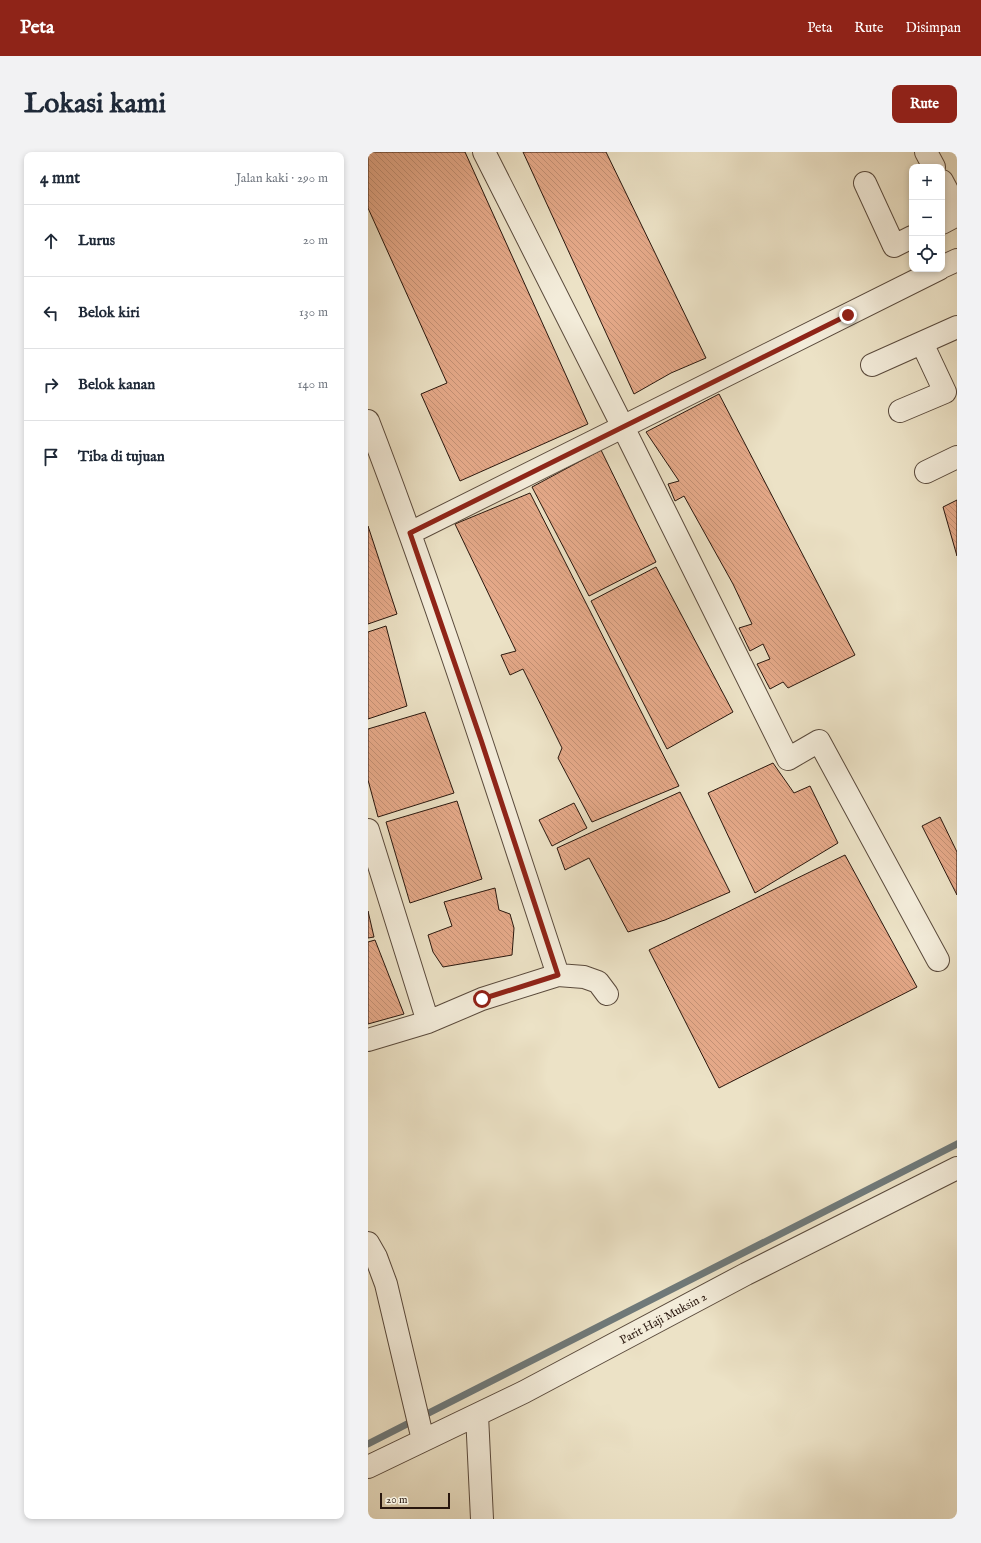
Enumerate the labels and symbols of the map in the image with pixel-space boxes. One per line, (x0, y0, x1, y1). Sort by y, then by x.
route end (839, 306, 857, 324)
route start (473, 990, 491, 1008)
street label: Parit Haji Muksin 2 (617, 1289, 710, 1348)
scale bar (380, 1491, 450, 1510)

